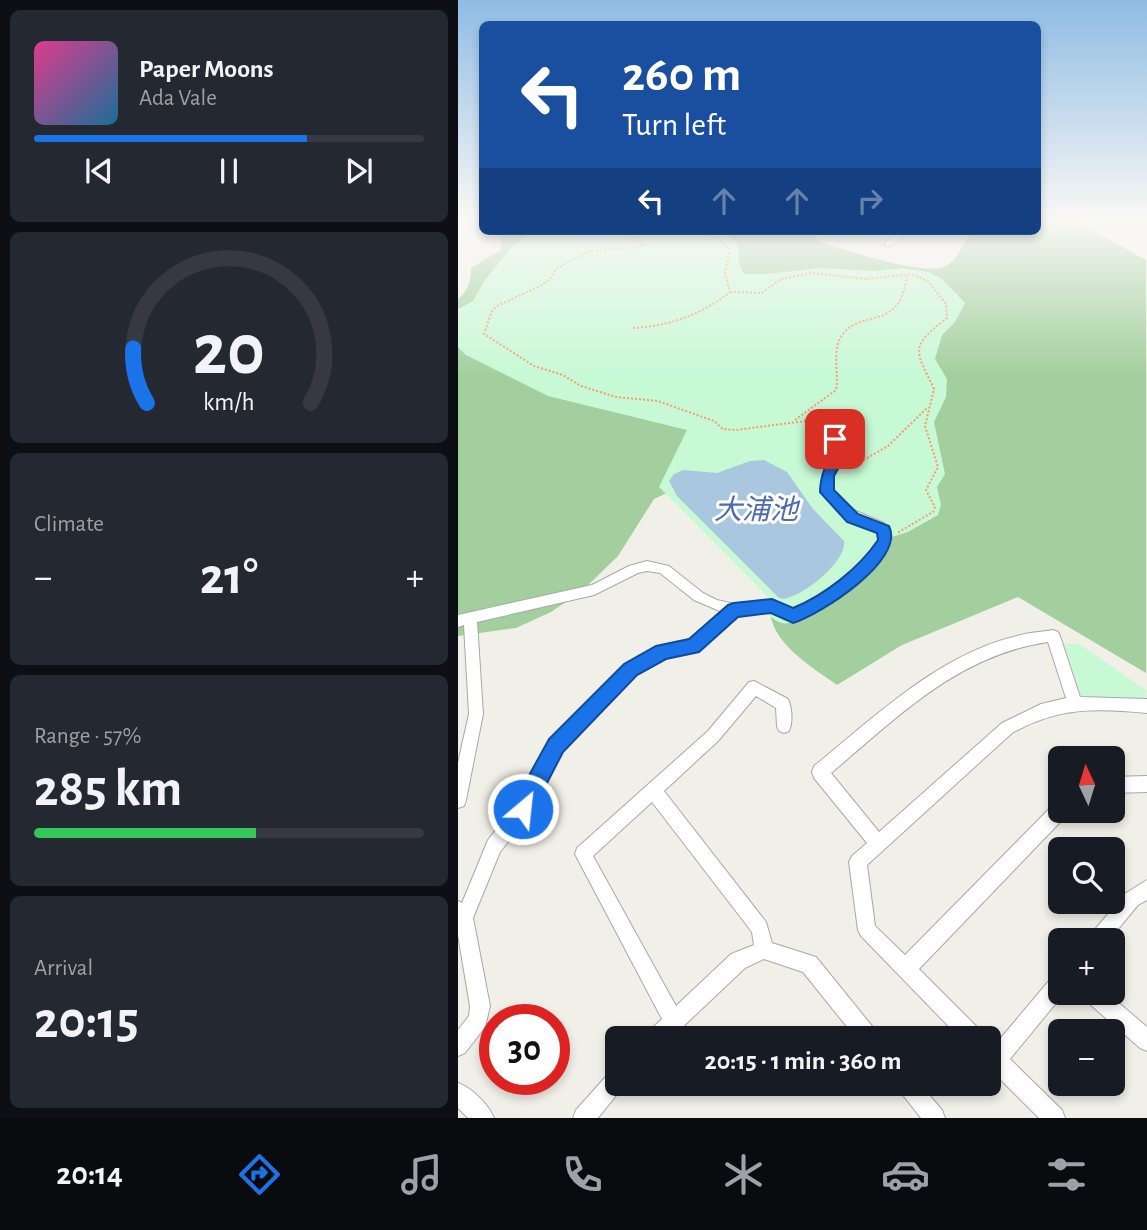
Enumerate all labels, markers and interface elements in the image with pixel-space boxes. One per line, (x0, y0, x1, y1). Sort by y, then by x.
icon: left (507, 49, 598, 140)
text: 260 m (622, 51, 741, 100)
text: Paper Moons (139, 56, 274, 82)
text: Ada Vale (139, 87, 217, 110)
text: Turn left (622, 109, 726, 141)
icon: previous (80, 152, 118, 190)
icon: pause (210, 152, 248, 190)
icon: next (340, 152, 378, 190)
icon: left (632, 182, 670, 220)
icon: ahead (705, 182, 743, 220)
icon: ahead (778, 182, 816, 220)
icon: right (851, 182, 889, 220)
text: 20 (193, 316, 265, 389)
text: km/h (203, 390, 255, 415)
pin (805, 409, 865, 469)
icon: arrive (816, 420, 854, 458)
water label: 大浦池 (714, 495, 801, 525)
text: Climate (34, 513, 104, 536)
text: 21° (200, 551, 258, 603)
text: − (34, 559, 52, 597)
text: + (406, 559, 424, 597)
text: Range · 57% (34, 725, 141, 748)
north arrow (1048, 746, 1125, 822)
map controls (1048, 746, 1125, 1096)
text: 285 km (34, 763, 182, 815)
position arrow (486, 772, 560, 846)
button: search (1048, 837, 1125, 914)
button: + (1048, 928, 1125, 1005)
text: Arrival (34, 957, 93, 980)
text: 20:15 (34, 995, 139, 1047)
speed limit sign: 30 (479, 1004, 570, 1095)
button: − (1048, 1019, 1125, 1096)
text: 20:15 · 1 min · 360 m (705, 1048, 901, 1074)
icon: directions (235, 1150, 284, 1199)
icon: music (397, 1150, 446, 1199)
icon: phone (558, 1150, 607, 1199)
icon: climate (719, 1150, 768, 1199)
icon: car (881, 1150, 930, 1199)
icon: filters (1042, 1150, 1091, 1199)
text: 20:14 (56, 1158, 123, 1190)

